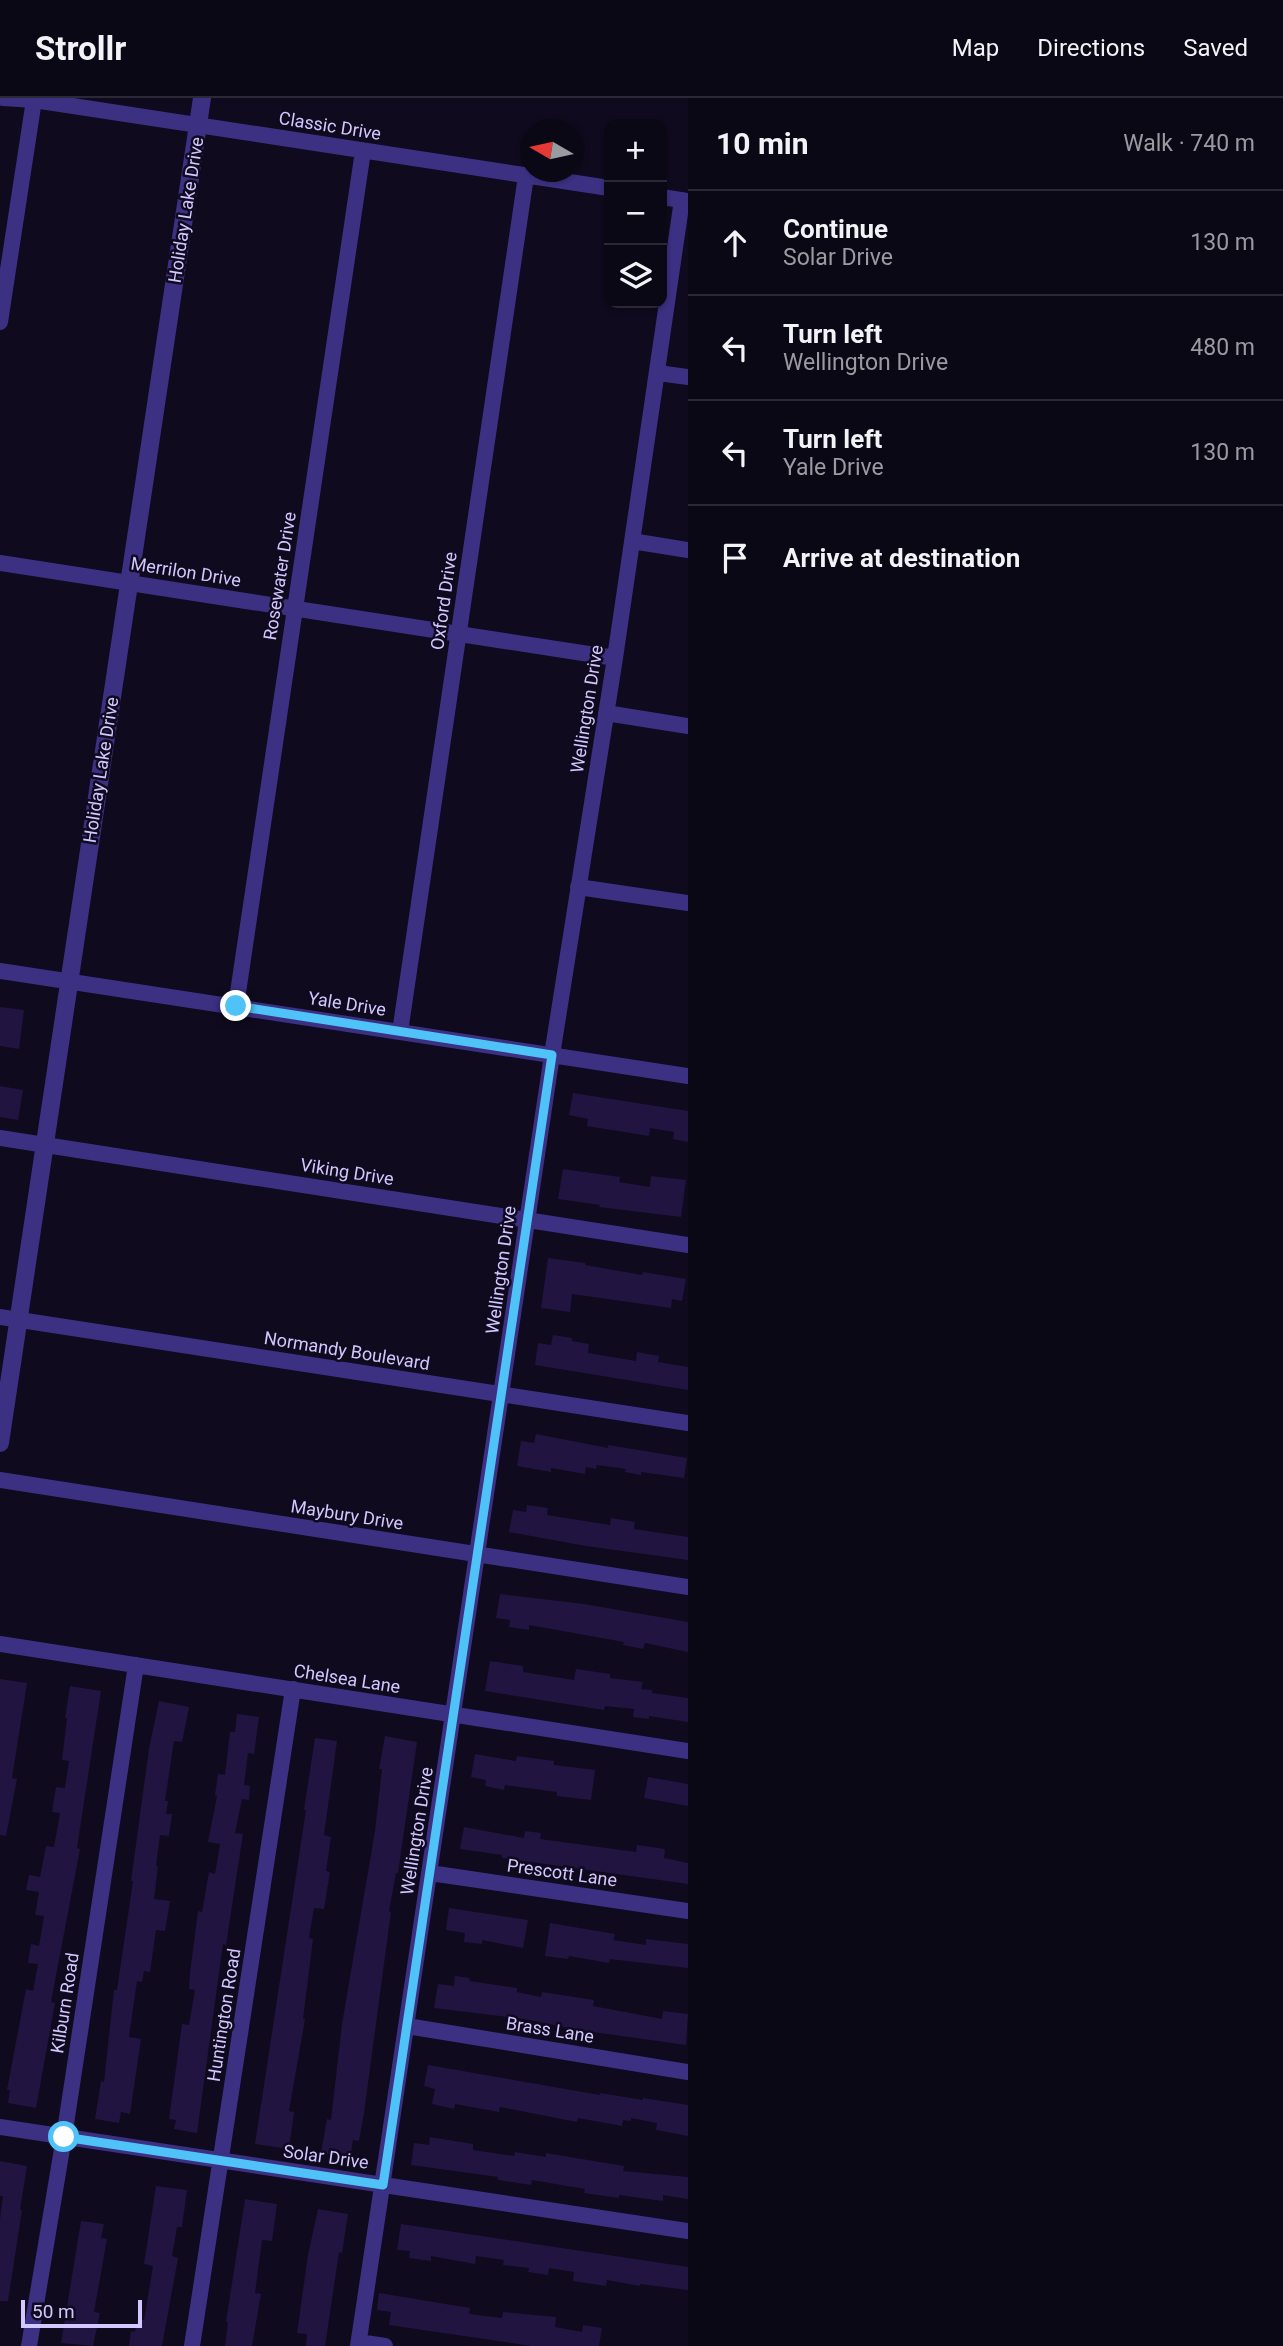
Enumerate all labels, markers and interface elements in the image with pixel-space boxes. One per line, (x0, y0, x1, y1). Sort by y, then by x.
text: Strollr (35, 29, 126, 68)
text: Map (952, 34, 999, 62)
text: Directions (1037, 34, 1145, 62)
text: Saved (1183, 34, 1248, 62)
street label: Classic Drive (277, 107, 383, 144)
north arrow (520, 119, 583, 182)
map controls (604, 119, 667, 308)
button: + (604, 119, 667, 182)
text: 10 min (716, 126, 809, 161)
text: Walk · 740 m (1123, 130, 1255, 157)
street label: Holiday Lake Drive (164, 135, 207, 284)
button: − (604, 182, 667, 245)
text: Continue (783, 214, 888, 244)
icon: ahead (716, 224, 754, 262)
text: 130 m (1190, 229, 1255, 256)
text: Solar Drive (783, 244, 893, 271)
button: layers (604, 245, 667, 308)
text: Turn left (783, 319, 882, 349)
icon: left (716, 329, 754, 367)
text: 480 m (1190, 334, 1255, 361)
text: Wellington Drive (783, 349, 948, 376)
text: Turn left (783, 424, 882, 454)
icon: left (716, 434, 754, 472)
text: 130 m (1190, 439, 1255, 466)
text: Yale Drive (783, 454, 884, 481)
street label: Rosewater Drive (259, 510, 300, 642)
icon: arrive (716, 539, 754, 577)
text: Arrive at destination (783, 543, 1020, 573)
street label: Oxford Drive (426, 551, 461, 651)
street label: Merrilon Drive (129, 552, 243, 591)
street label: Wellington Drive (566, 643, 607, 774)
street label: Holiday Lake Drive (79, 695, 122, 844)
street label: Yale Drive (307, 987, 388, 1020)
route end (220, 990, 251, 1021)
street label: Viking Drive (299, 1154, 395, 1189)
street label: Wellington Drive (481, 1204, 520, 1335)
street label: Normandy Boulevard (263, 1327, 431, 1374)
street label: Maybury Drive (289, 1495, 405, 1534)
street label: Chelsea Lane (292, 1660, 402, 1697)
street label: Wellington Drive (396, 1765, 437, 1896)
street label: Prescott Lane (506, 1854, 619, 1891)
street label: Huntington Road (203, 1947, 244, 2083)
street label: Kilburn Road (46, 1951, 83, 2055)
street label: Brass Lane (505, 2012, 596, 2047)
route start (48, 2121, 79, 2152)
street label: Solar Drive (282, 2140, 370, 2173)
scale bar (21, 2297, 142, 2329)
text: 50 m (32, 2300, 75, 2323)

